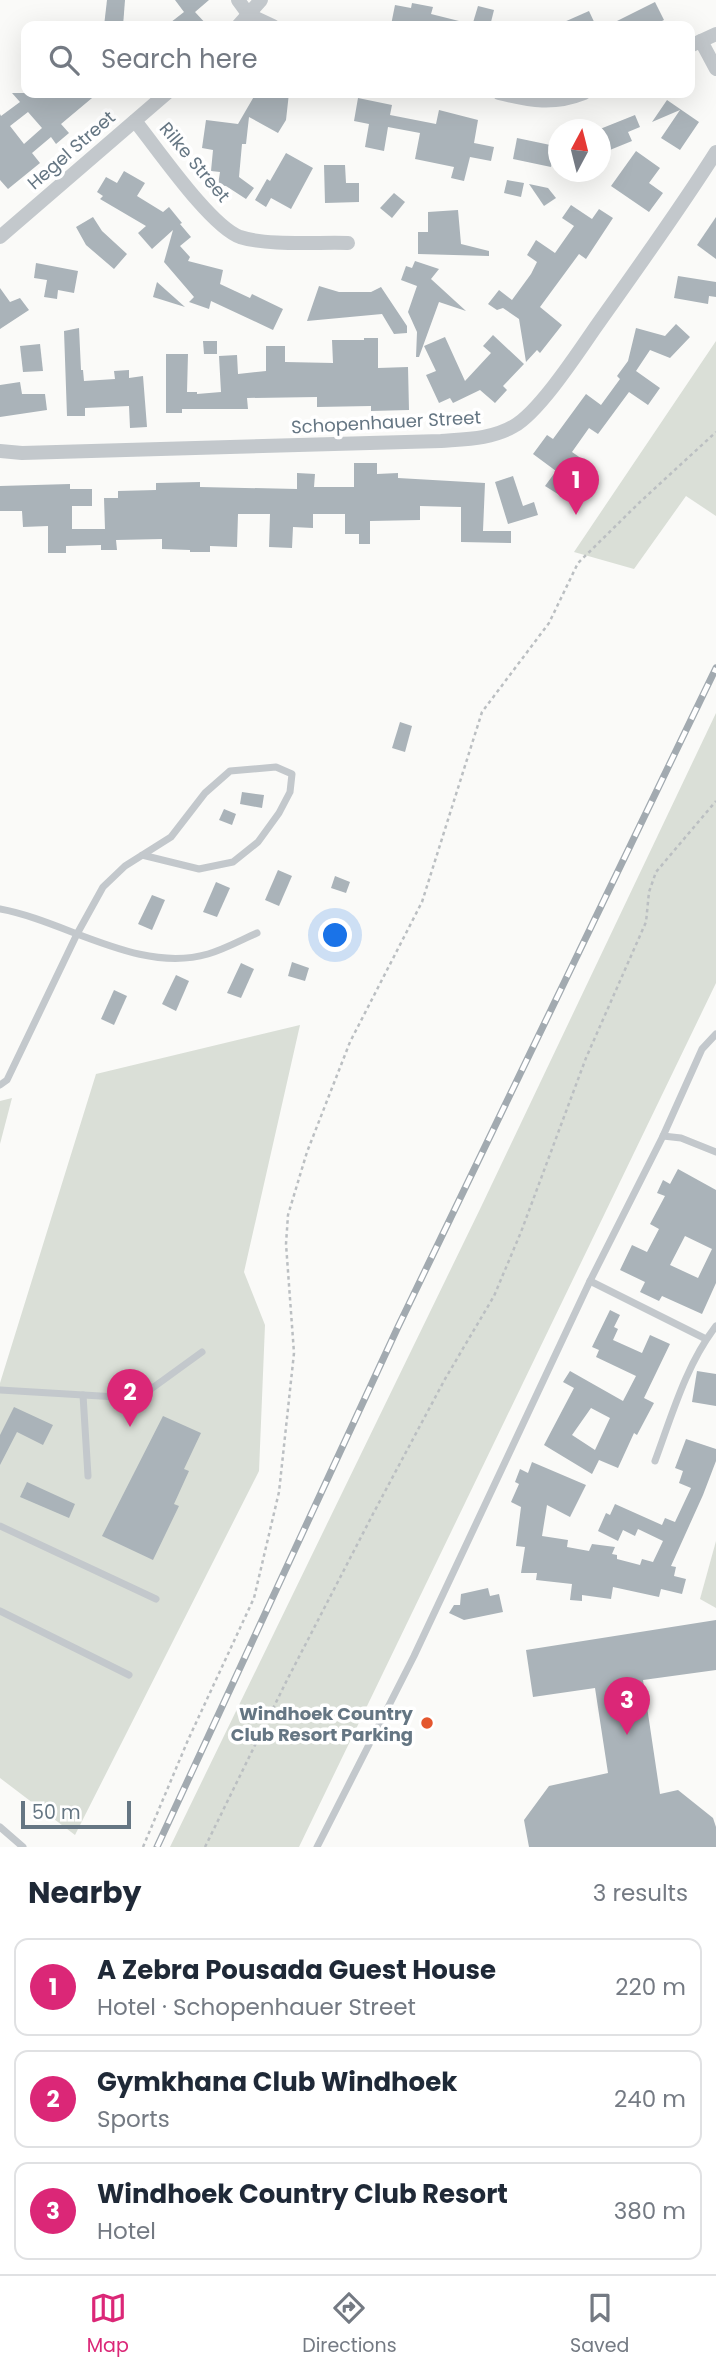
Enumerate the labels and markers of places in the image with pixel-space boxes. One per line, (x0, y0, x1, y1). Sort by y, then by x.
pin: 1 (553, 457, 599, 515)
pin: 2 (107, 1369, 153, 1427)
pin: 3 (604, 1677, 650, 1735)
place label: Windhoek Country Club Resort Parking (231, 1701, 414, 1747)
marker: Windhoek Country Club Resort Parking (419, 1715, 435, 1731)

